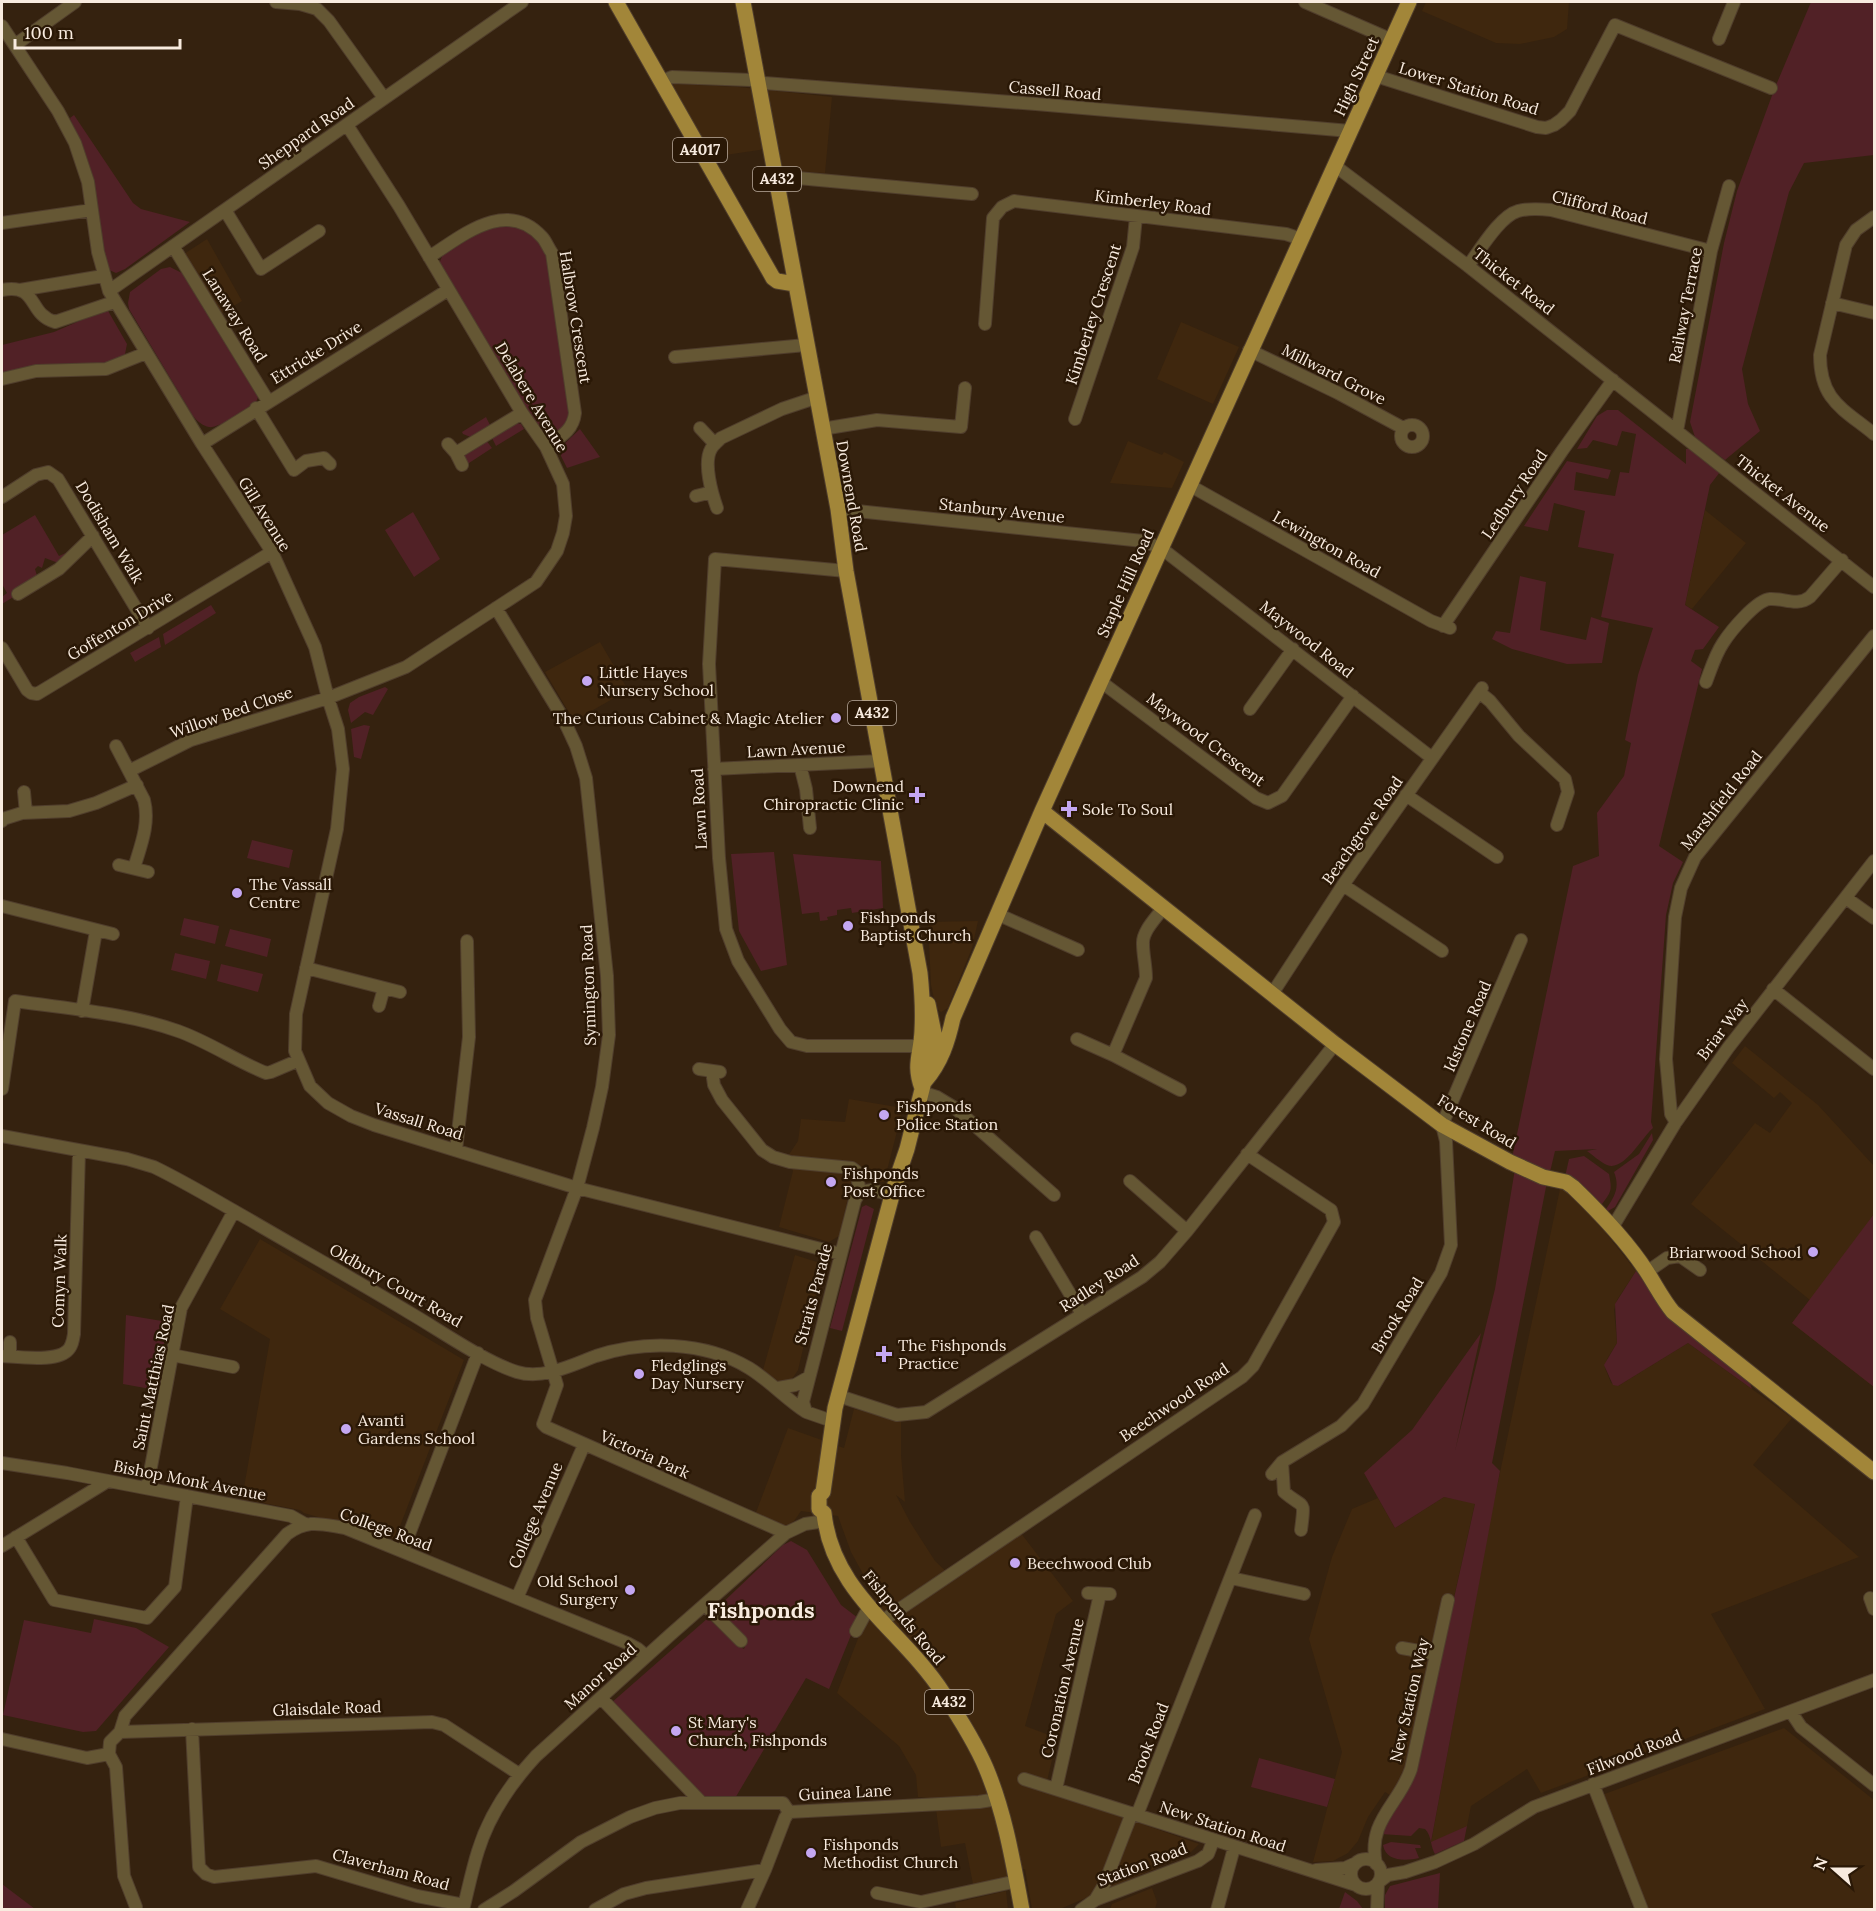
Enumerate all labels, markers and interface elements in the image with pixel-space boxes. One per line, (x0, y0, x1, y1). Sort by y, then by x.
scale bar (15, 12, 180, 50)
text: 100 m (24, 21, 74, 44)
street label: High Street (1329, 32, 1383, 119)
street label: Lower Station Road (1397, 57, 1542, 119)
street label: Cassell Road (1008, 76, 1103, 104)
street label: Sheppard Road (254, 92, 358, 173)
road number: A4017 (673, 138, 727, 162)
road number: A432 (753, 167, 801, 191)
street label: Kimberley Road (1094, 185, 1213, 219)
street label: Clifford Road (1550, 185, 1650, 229)
street label: Kimberley Crescent (1061, 240, 1125, 387)
street label: Thicket Road (1469, 243, 1559, 319)
street label: Railway Terrace (1664, 245, 1706, 365)
street label: Halbrow Crescent (556, 249, 597, 386)
street label: Lanaway Road (198, 265, 272, 366)
street label: Ettricke Drive (267, 316, 366, 388)
street label: Delabere Avenue (491, 338, 573, 456)
street label: Millward Grove (1279, 339, 1390, 409)
street label: Downend Road (832, 439, 872, 554)
street label: Ledbury Road (1477, 445, 1551, 542)
street label: Thicket Avenue (1732, 450, 1835, 536)
street label: Gill Avenue (234, 473, 296, 555)
street label: Dodisham Walk (72, 477, 149, 587)
street label: Stanbury Avenue (938, 493, 1066, 527)
street label: Lewington Road (1270, 506, 1385, 582)
street label: Staple Hill Road (1092, 525, 1158, 641)
street label: Goffenton Drive (63, 585, 177, 664)
street label: Maywood Road (1256, 596, 1358, 682)
place label: Little Hayes Nursery School (599, 662, 714, 700)
marker: Little Hayes Nursery School (580, 674, 594, 688)
street label: Willow Bed Close (167, 682, 295, 742)
street label: Maywood Crescent (1143, 688, 1270, 791)
road number: A432 (848, 701, 896, 725)
place label: The Curious Cabinet & Magic Atelier (553, 708, 824, 728)
marker: The Curious Cabinet & Magic Atelier (829, 711, 843, 725)
street label: Lawn Avenue (746, 736, 846, 762)
street label: Marshfield Road (1676, 746, 1766, 854)
street label: Lawn Road (687, 767, 711, 850)
street label: Beachgrove Road (1317, 772, 1407, 888)
place label: Downend Chiropractic Clinic (763, 776, 904, 814)
marker: Downend Chiropractic Clinic (908, 786, 926, 804)
place label: Sole To Soul (1082, 799, 1173, 819)
marker: Sole To Soul (1060, 800, 1078, 818)
place label: The Vassall Centre (249, 874, 332, 912)
marker: The Vassall Centre (230, 886, 244, 900)
place label: Fishponds Baptist Church (860, 907, 972, 945)
marker: Fishponds Baptist Church (841, 919, 855, 933)
street label: Symington Road (576, 924, 600, 1046)
street label: Idstone Road (1439, 977, 1495, 1075)
street label: Briar Way (1692, 994, 1752, 1064)
street label: Forest Road (1434, 1090, 1520, 1153)
place label: Fishponds Police Station (896, 1096, 998, 1134)
street label: Vassall Road (371, 1098, 466, 1144)
marker: Fishponds Police Station (877, 1108, 891, 1122)
place label: Fishponds Post Office (843, 1163, 925, 1201)
marker: Fishponds Post Office (824, 1175, 838, 1189)
street label: Comyn Walk (47, 1233, 71, 1328)
street label: Oldbury Court Road (326, 1239, 466, 1331)
street label: Straits Parade (790, 1241, 836, 1347)
place label: Briarwood School (1669, 1242, 1801, 1262)
marker: Briarwood School (1806, 1245, 1820, 1259)
street label: Radley Road (1056, 1250, 1143, 1316)
street label: Brook Road (1366, 1273, 1428, 1357)
street label: Saint Matthias Road (128, 1302, 178, 1452)
place label: The Fishponds Practice (898, 1335, 1006, 1373)
marker: The Fishponds Practice (875, 1345, 893, 1363)
place label: Fledglings Day Nursery (651, 1355, 745, 1393)
street label: Beechwood Road (1116, 1358, 1233, 1446)
marker: Fledglings Day Nursery (632, 1367, 646, 1381)
place label: Avanti Gardens School (357, 1410, 475, 1448)
marker: Avanti Gardens School (339, 1422, 353, 1436)
street label: Victoria Park (596, 1425, 693, 1483)
street label: Bishop Monk Avenue (112, 1455, 268, 1505)
street label: College Avenue (504, 1458, 567, 1571)
street label: College Road (337, 1503, 435, 1555)
place label: Beechwood Club (1027, 1553, 1152, 1573)
marker: Beechwood Club (1008, 1556, 1022, 1570)
street label: Fishponds Road (859, 1566, 950, 1669)
place label: Old School Surgery (537, 1571, 619, 1609)
marker: Old School Surgery (623, 1583, 637, 1597)
district label: Fishponds (707, 1596, 815, 1624)
street label: Coronation Avenue (1036, 1616, 1088, 1760)
street label: New Station Way (1385, 1635, 1433, 1764)
street label: Manor Road (560, 1638, 641, 1714)
road number: A432 (925, 1690, 973, 1714)
street label: Glaisdale Road (272, 1696, 382, 1720)
street label: Brook Road (1123, 1699, 1173, 1786)
place label: St Mary's Church, Fishponds (688, 1712, 827, 1750)
marker: St Mary's Church, Fishponds (669, 1724, 683, 1738)
street label: Filwood Road (1584, 1725, 1685, 1779)
street label: Guinea Lane (798, 1780, 892, 1804)
street label: New Station Road (1157, 1796, 1289, 1856)
place label: Fishponds Methodist Church (823, 1834, 959, 1872)
street label: Station Road (1094, 1838, 1190, 1890)
north arrow (1804, 1839, 1864, 1899)
street label: Claverham Road (330, 1844, 452, 1894)
marker: Fishponds Methodist Church (804, 1846, 818, 1860)
text: N (1808, 1854, 1832, 1873)

